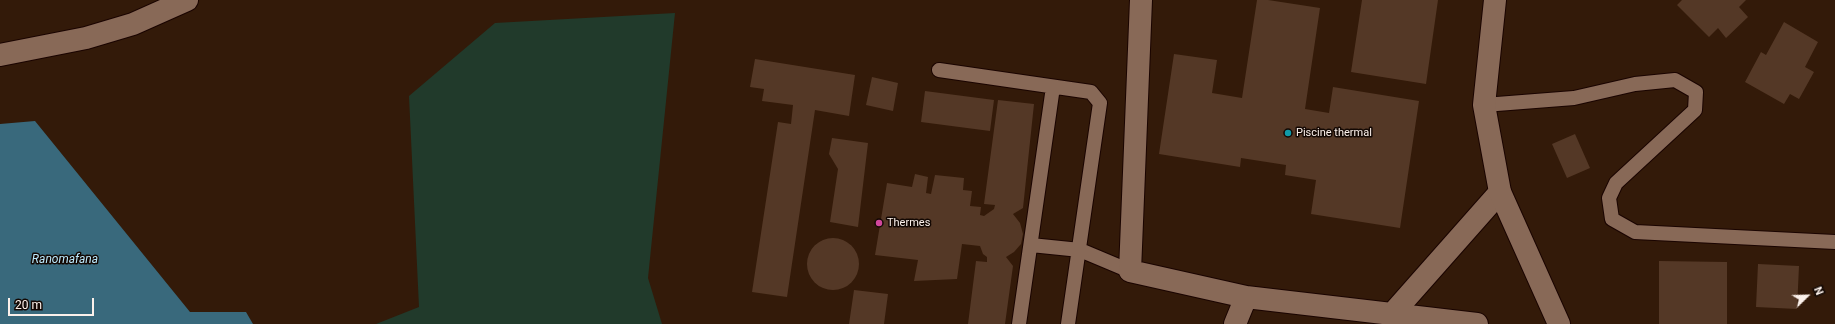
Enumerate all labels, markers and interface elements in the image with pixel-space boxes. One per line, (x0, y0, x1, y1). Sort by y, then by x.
place label: Piscine thermal (1296, 126, 1372, 140)
marker: Piscine thermal (1283, 128, 1293, 138)
place label: Thermes (887, 216, 930, 230)
marker: Thermes (874, 218, 884, 228)
water label: Ranomafana (32, 253, 98, 267)
north arrow (1787, 276, 1827, 316)
text: N (1811, 285, 1826, 297)
scale bar (10, 290, 96, 316)
text: 20 m (15, 298, 42, 312)

